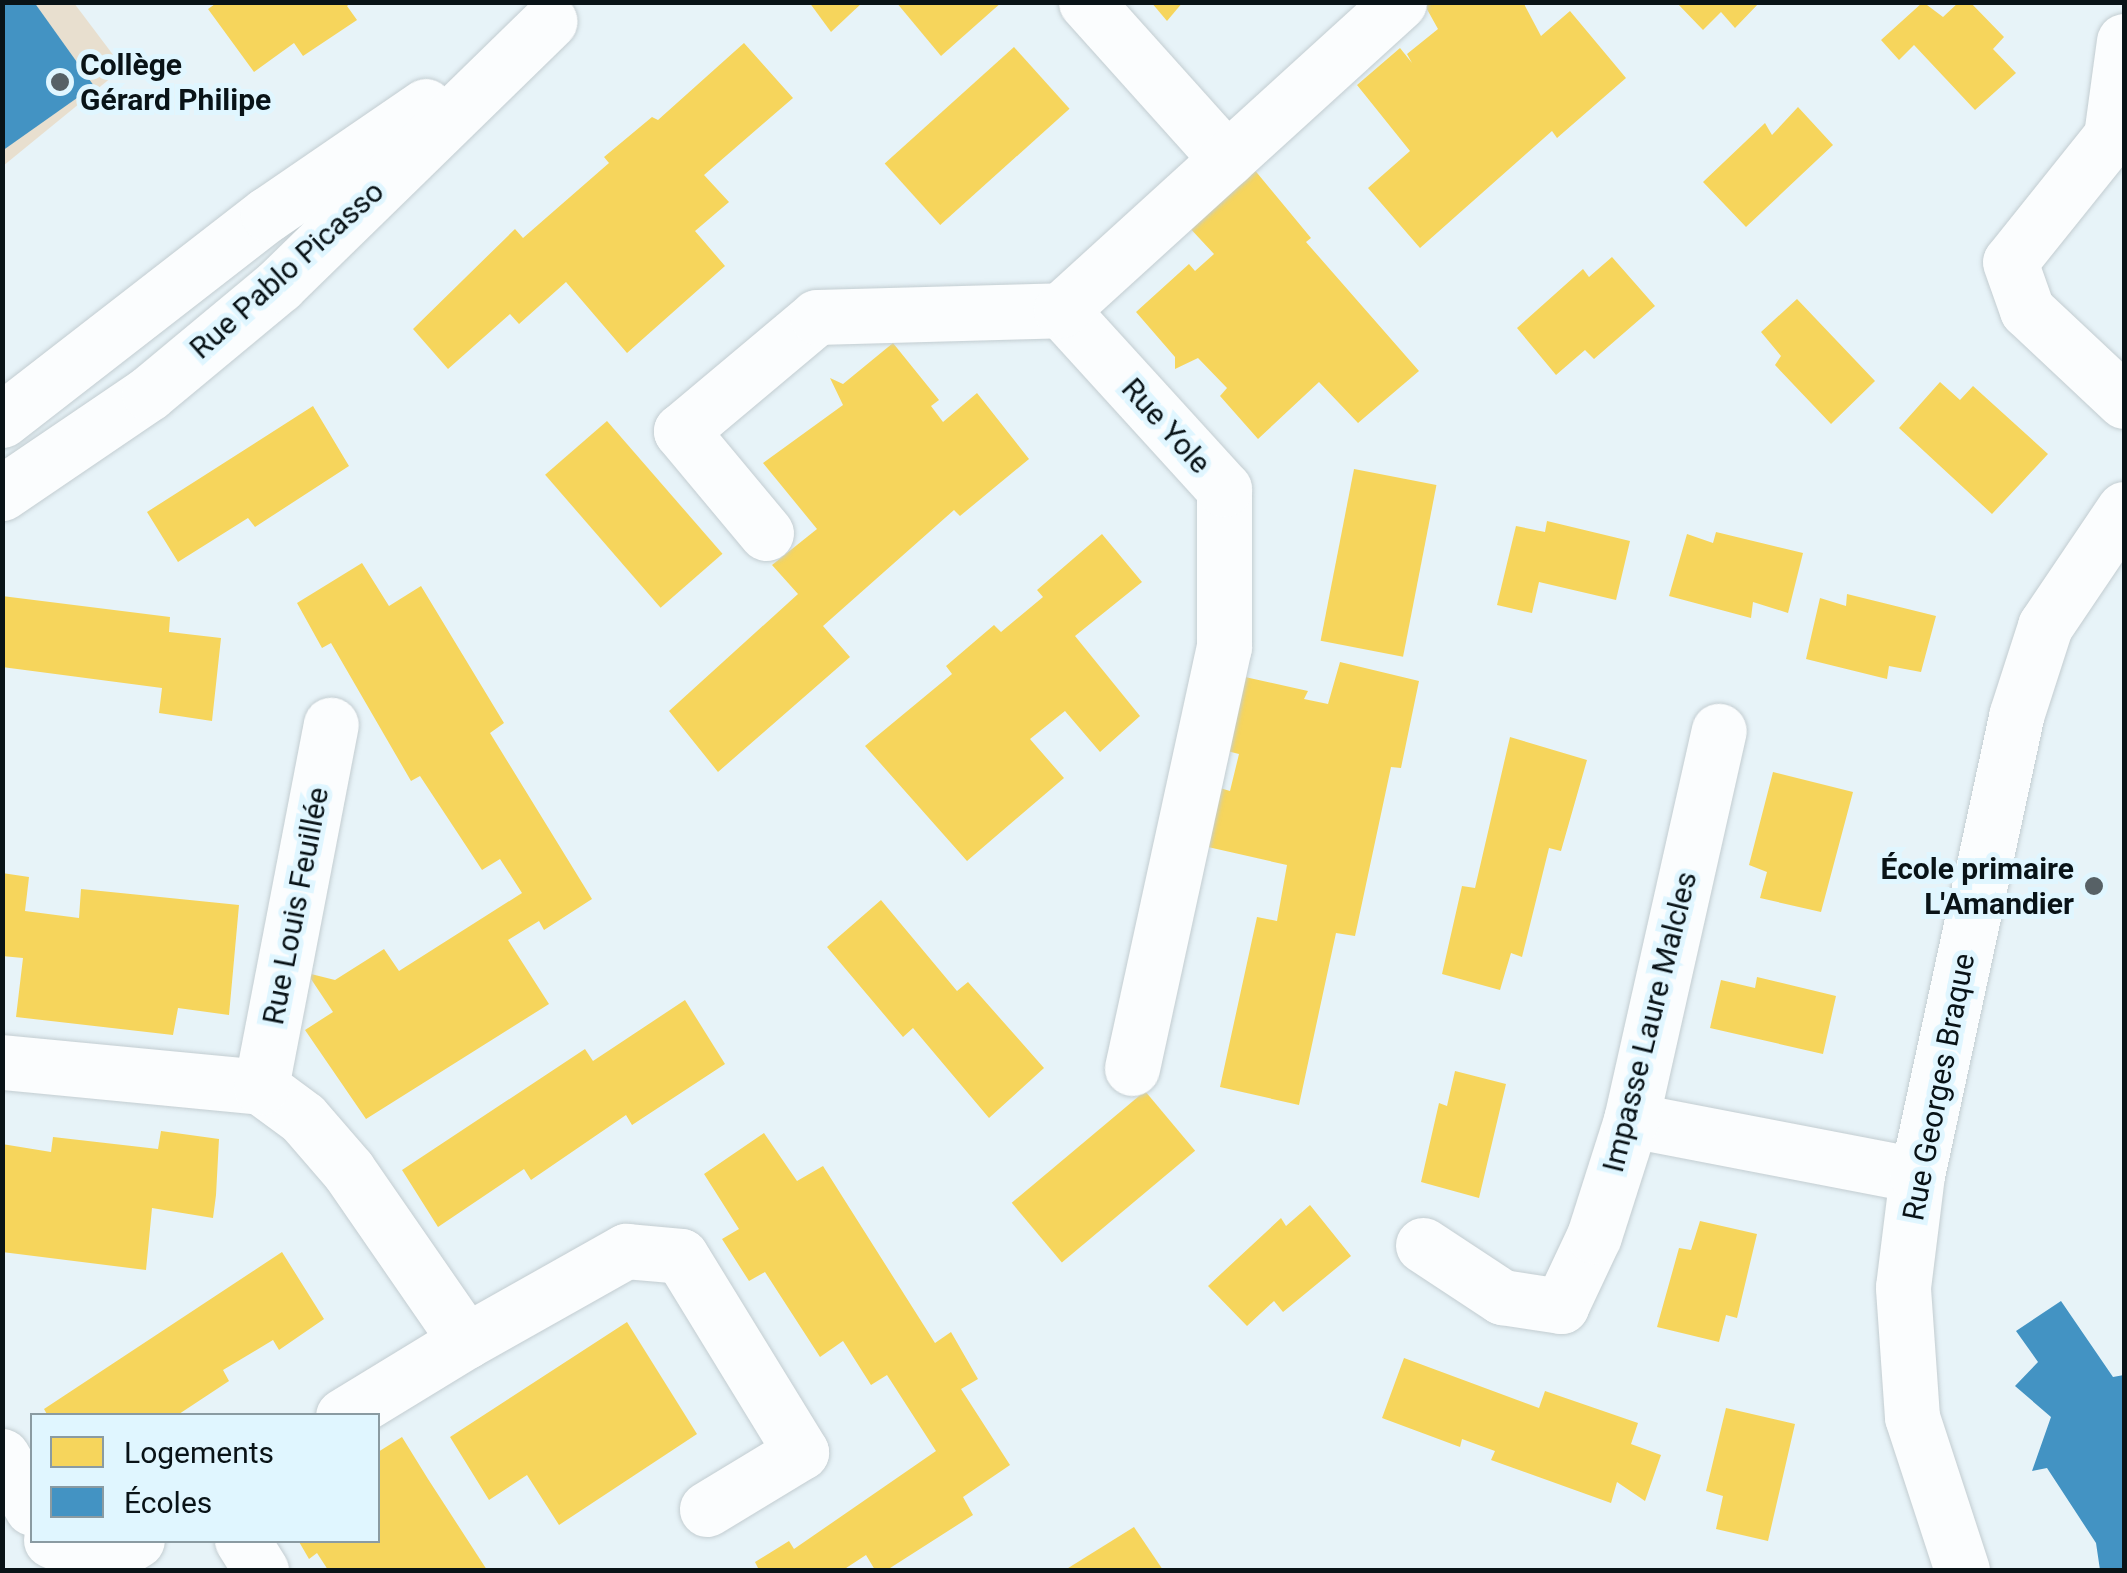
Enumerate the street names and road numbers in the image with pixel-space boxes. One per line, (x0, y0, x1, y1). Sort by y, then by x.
street label: Rue Pablo Picasso (183, 173, 391, 367)
street label: Rue Yole (1114, 371, 1218, 481)
street label: Rue Louis Feuillée (255, 784, 337, 1028)
street label: Impasse Laure Malcles (1595, 868, 1705, 1176)
street label: Rue Georges Braque (1895, 950, 1983, 1224)

